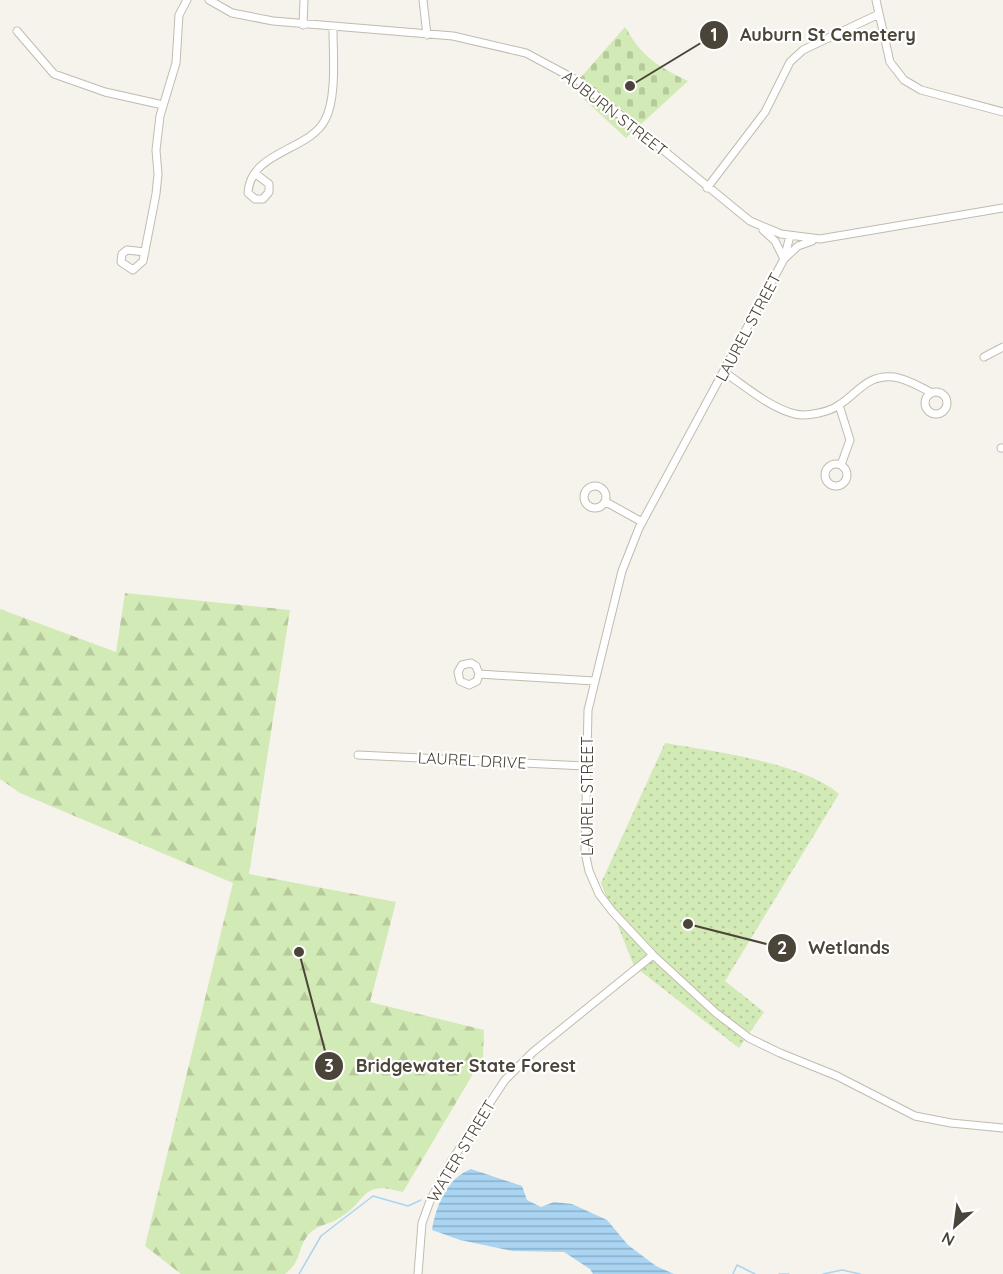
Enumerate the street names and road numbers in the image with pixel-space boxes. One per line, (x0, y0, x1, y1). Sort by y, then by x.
street label: AUBURN STREET (559, 66, 672, 160)
street label: LAUREL STREET (711, 269, 785, 385)
street label: LAUREL STREET (577, 736, 597, 856)
street label: LAUREL DRIVE (417, 747, 527, 773)
street label: WATER STREET (423, 1096, 500, 1206)

